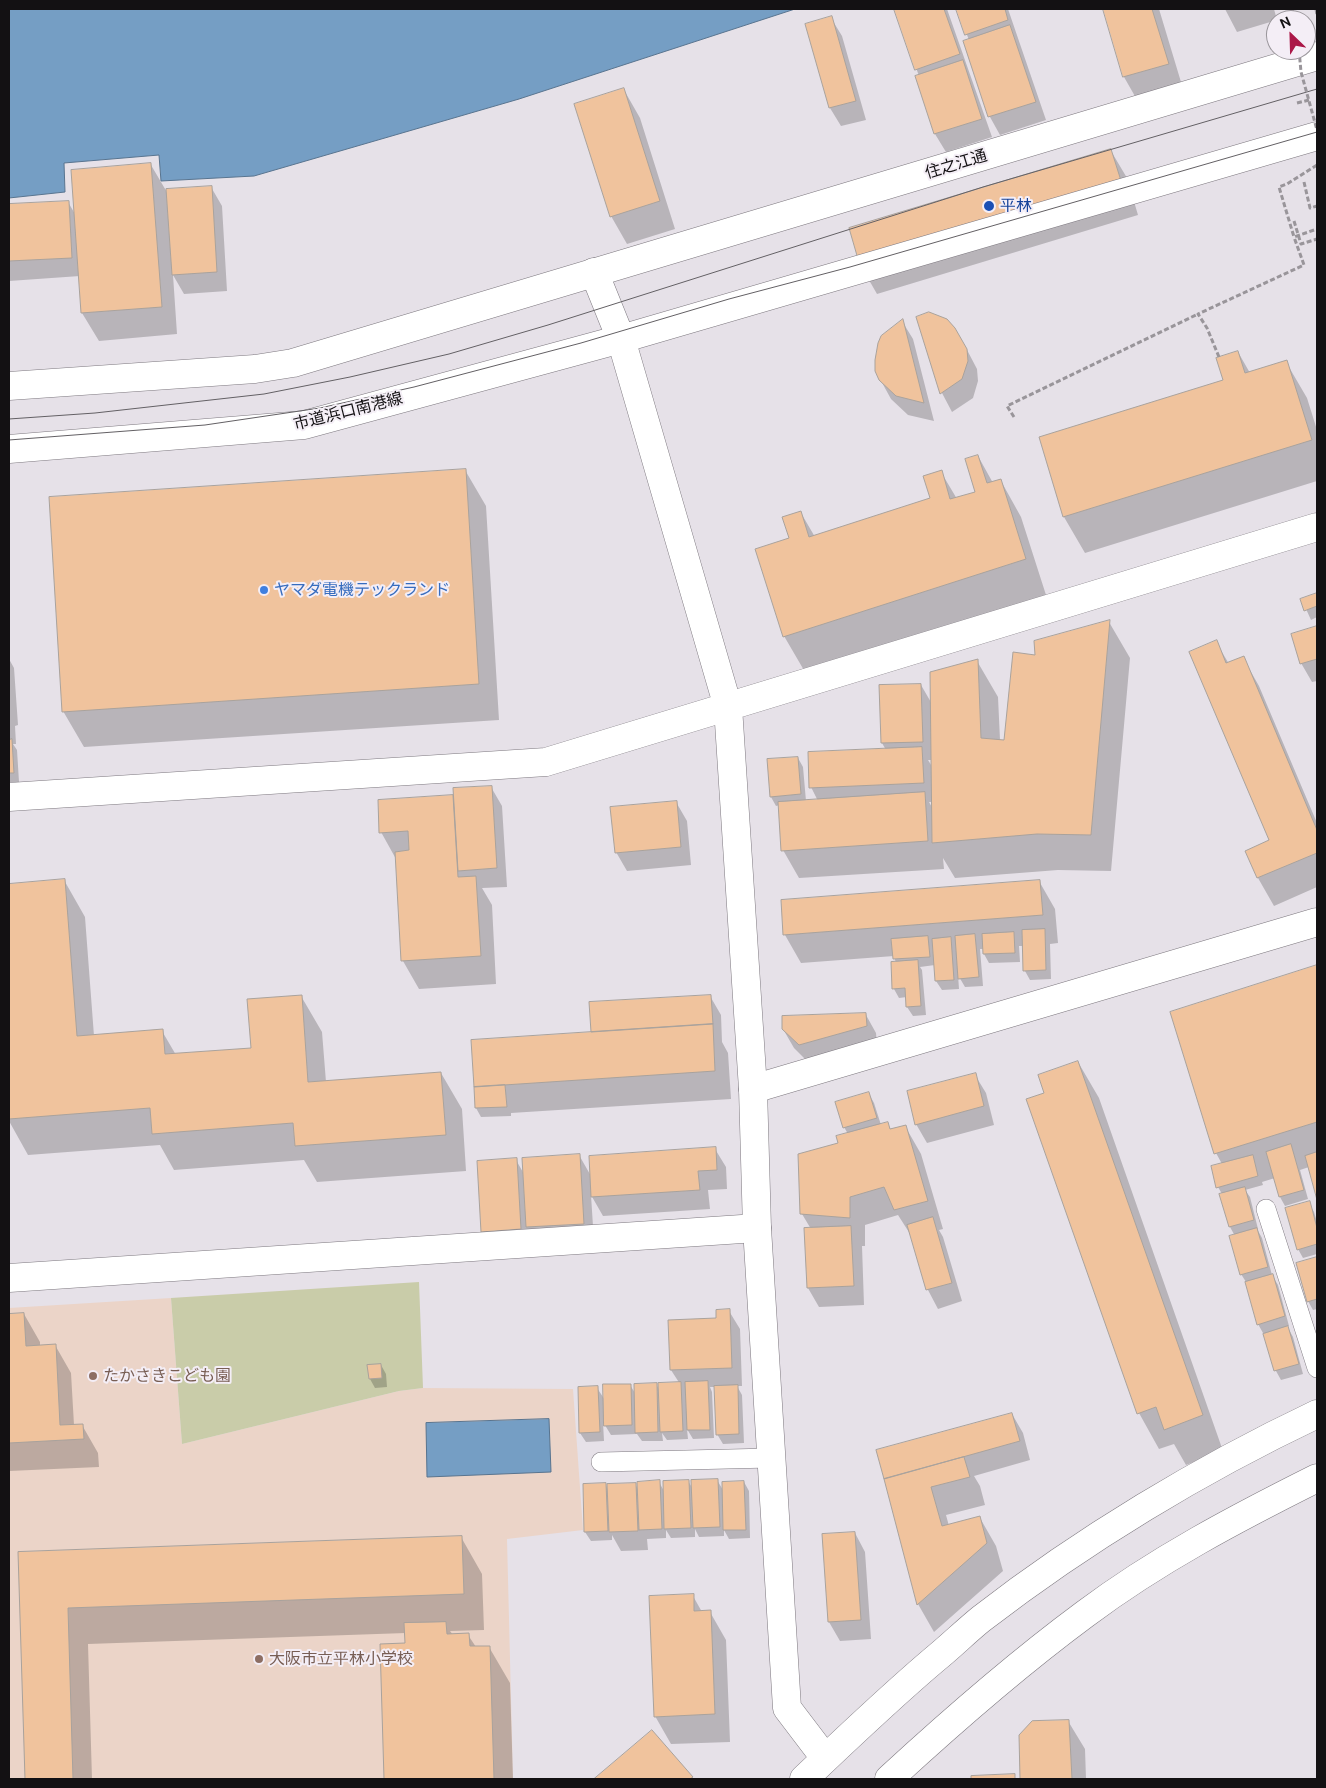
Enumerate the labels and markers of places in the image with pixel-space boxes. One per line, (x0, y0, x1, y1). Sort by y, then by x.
place label: 平林 (1000, 196, 1032, 216)
marker: 平林 (982, 199, 996, 213)
place label: ヤマダ電機テックランド (274, 580, 450, 600)
marker: ヤマダ電機テックランド (258, 584, 270, 596)
place label: たかさきこども園 (103, 1366, 231, 1386)
marker: たかさきこども園 (87, 1370, 99, 1382)
place label: 大阪市立平林小学校 (269, 1649, 413, 1669)
marker: 大阪市立平林小学校 (253, 1653, 265, 1665)

